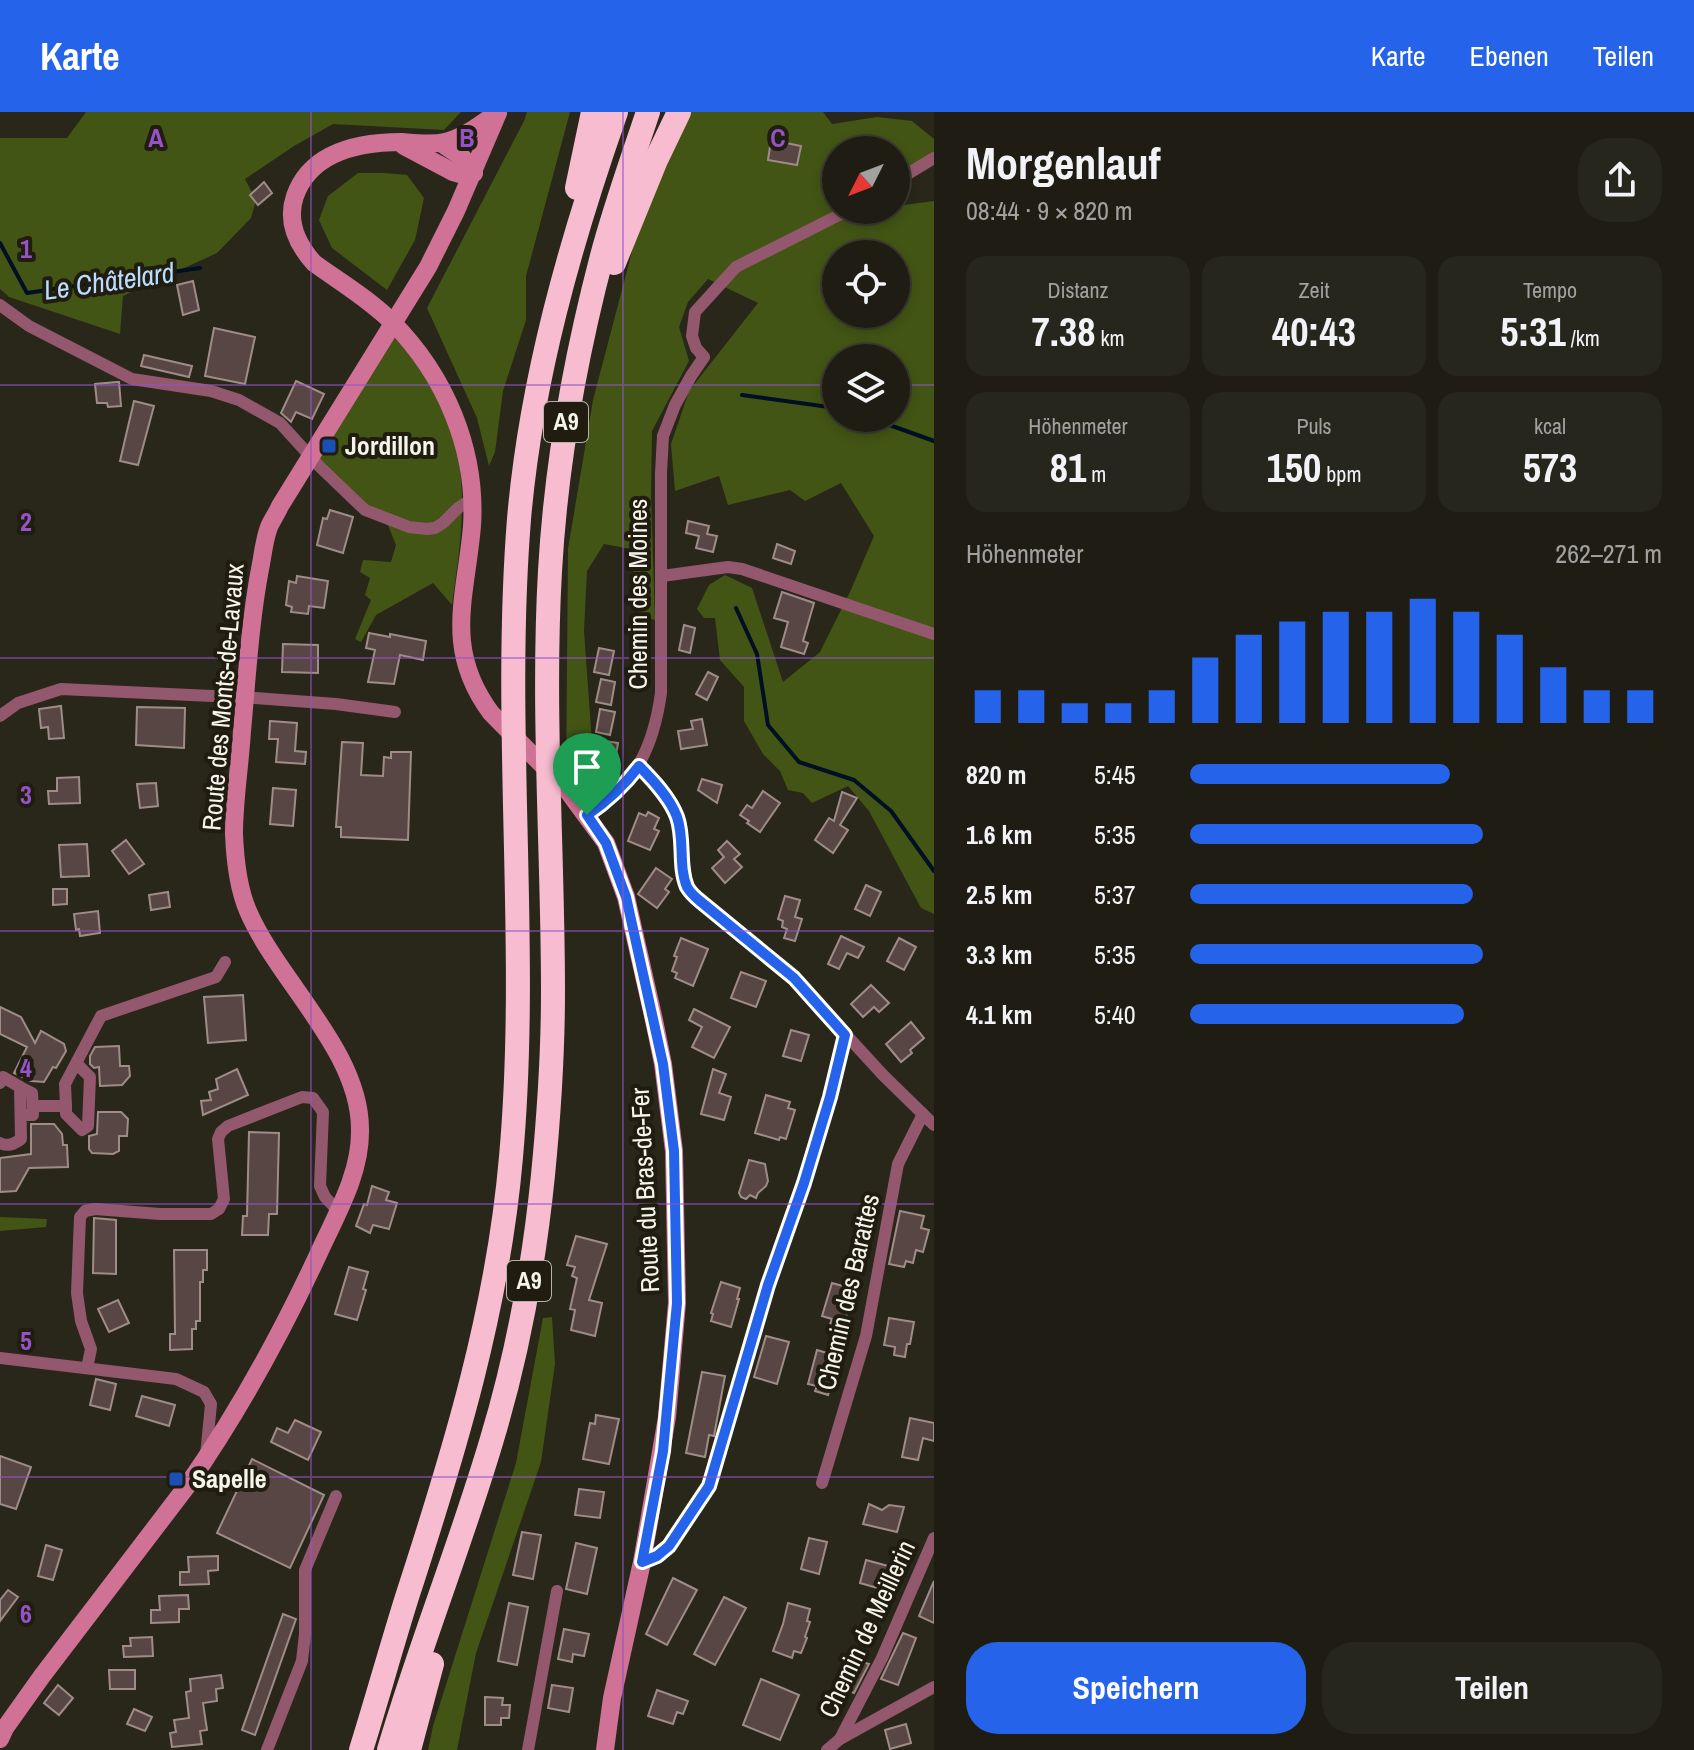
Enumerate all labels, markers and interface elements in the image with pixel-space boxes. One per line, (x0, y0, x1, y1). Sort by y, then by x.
text: Karte (40, 31, 120, 82)
text: Karte (1371, 37, 1426, 75)
text: Ebenen (1470, 37, 1549, 75)
text: Teilen (1593, 37, 1654, 75)
text: A (148, 120, 164, 155)
text: B (459, 120, 475, 155)
text: C (770, 120, 786, 155)
text: Morgenlauf (966, 133, 1160, 193)
north arrow (822, 136, 910, 224)
map controls (822, 136, 910, 432)
button: share (1578, 138, 1662, 222)
text: 08:44 · 9 × 820 m (966, 193, 1133, 228)
text: 1 (20, 231, 32, 266)
button: locate (822, 240, 910, 328)
water label: Le Châtelard (41, 253, 177, 309)
text: Distanz (1047, 275, 1109, 305)
text: Zeit (1298, 275, 1330, 305)
text: Tempo (1523, 275, 1577, 305)
text: 7.38 (1032, 305, 1095, 358)
text: 40:43 (1272, 305, 1356, 358)
text: 5:31 (1500, 305, 1566, 358)
text: km (1095, 323, 1124, 353)
text: /km (1566, 323, 1600, 353)
button: layers (822, 344, 910, 432)
road number: A9 (544, 402, 588, 442)
text: Höhenmeter (1028, 411, 1128, 441)
text: Puls (1296, 411, 1332, 441)
text: kcal (1534, 411, 1566, 441)
place label: Jordillon (345, 428, 435, 463)
marker: Jordillon (320, 437, 338, 455)
text: 81 (1050, 441, 1086, 494)
text: 150 (1267, 441, 1321, 494)
text: 573 (1523, 441, 1577, 494)
text: m (1086, 459, 1106, 489)
text: bpm (1321, 459, 1361, 489)
street label: Chemin des Moines (620, 499, 655, 689)
text: 2 (20, 504, 32, 539)
text: Höhenmeter (966, 536, 1083, 571)
text: 262–271 m (1555, 536, 1662, 571)
street label: Route des Monts-de-Lavaux (193, 562, 252, 832)
pin (553, 733, 621, 815)
icon: arrive (565, 745, 609, 789)
text: 820 m (966, 757, 1026, 792)
text: 5:45 (1094, 757, 1136, 792)
text: 3 (20, 777, 32, 812)
text: 1.6 km (966, 817, 1032, 852)
text: 5:35 (1094, 817, 1136, 852)
text: 2.5 km (966, 877, 1032, 912)
text: 5:37 (1094, 877, 1136, 912)
text: 3.3 km (966, 937, 1032, 972)
text: 5:35 (1094, 937, 1136, 972)
text: 4.1 km (966, 997, 1032, 1032)
text: 5:40 (1094, 997, 1136, 1032)
text: 4 (20, 1050, 32, 1085)
street label: Route du Bras-de-Fer (622, 1087, 667, 1293)
street label: Chemin des Barattes (808, 1190, 887, 1393)
road number: A9 (507, 1261, 551, 1301)
text: 5 (20, 1323, 32, 1358)
place label: Sapelle (192, 1461, 267, 1496)
marker: Sapelle (167, 1470, 185, 1488)
street label: Chemin de Meillerin (810, 1534, 923, 1723)
text: 6 (20, 1596, 32, 1631)
button: Speichern (966, 1642, 1306, 1734)
button: Teilen (1322, 1642, 1662, 1734)

